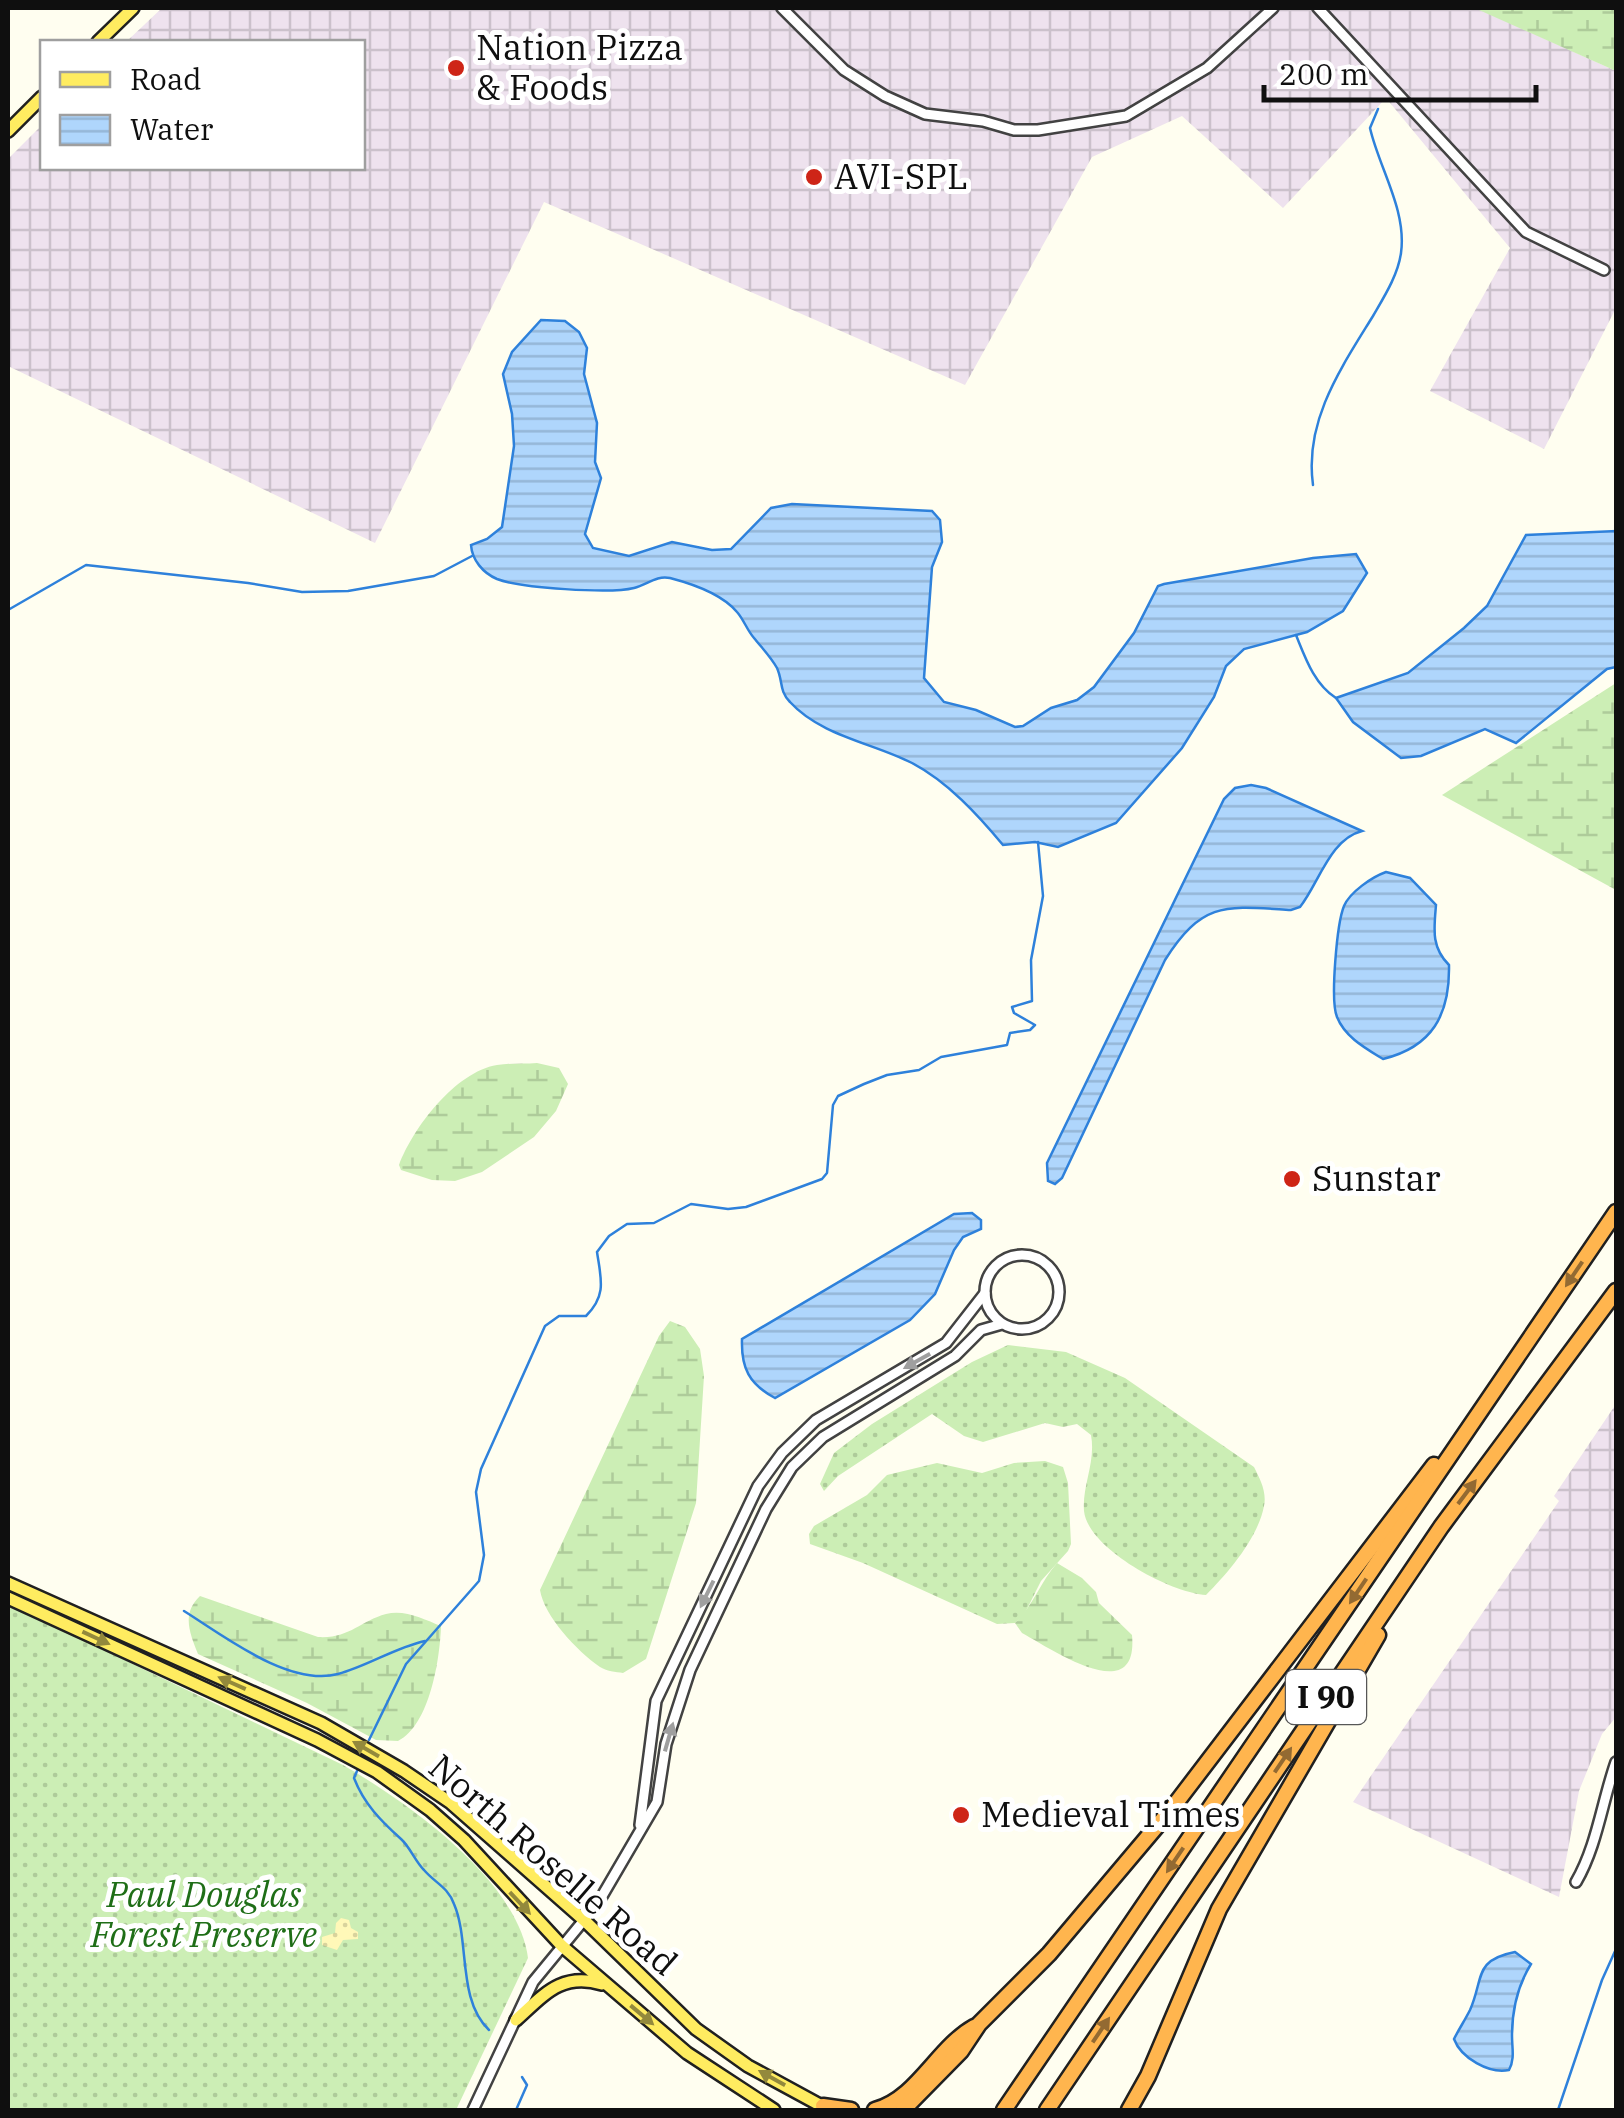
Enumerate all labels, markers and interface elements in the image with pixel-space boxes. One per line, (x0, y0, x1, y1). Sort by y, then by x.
place label: Nation Pizza & Foods (476, 24, 683, 110)
legend (40, 40, 365, 170)
scale bar (1264, 40, 1536, 102)
text: 200 m (1279, 54, 1369, 93)
marker: Nation Pizza & Foods (445, 57, 467, 79)
text: Road (130, 59, 202, 98)
text: Water (130, 109, 213, 148)
place label: AVI-SPL (834, 153, 968, 199)
marker: AVI-SPL (803, 166, 825, 188)
place label: Sunstar (1312, 1155, 1441, 1201)
marker: Sunstar (1281, 1168, 1303, 1190)
one-way arrow (1565, 1261, 1584, 1288)
one-way arrow (903, 1352, 931, 1370)
one-way arrow (1456, 1479, 1476, 1505)
one-way arrow (1349, 1577, 1369, 1604)
one-way arrow (698, 1580, 715, 1609)
one-way arrow (82, 1630, 111, 1647)
road number: I 90 (1286, 1670, 1366, 1724)
one-way arrow (217, 1675, 247, 1691)
one-way arrow (662, 1721, 677, 1752)
one-way arrow (352, 1740, 381, 1757)
street label: North Roselle Road (420, 1744, 688, 1985)
one-way arrow (1273, 1747, 1292, 1774)
place label: Medieval Times (981, 1791, 1241, 1837)
marker: Medieval Times (950, 1804, 972, 1826)
one-way arrow (1167, 1846, 1185, 1873)
park label: Paul Douglas Forest Preserve (90, 1871, 318, 1957)
one-way arrow (508, 1890, 531, 1914)
one-way arrow (629, 2003, 654, 2025)
one-way arrow (1091, 2016, 1110, 2043)
one-way arrow (758, 2070, 786, 2088)

